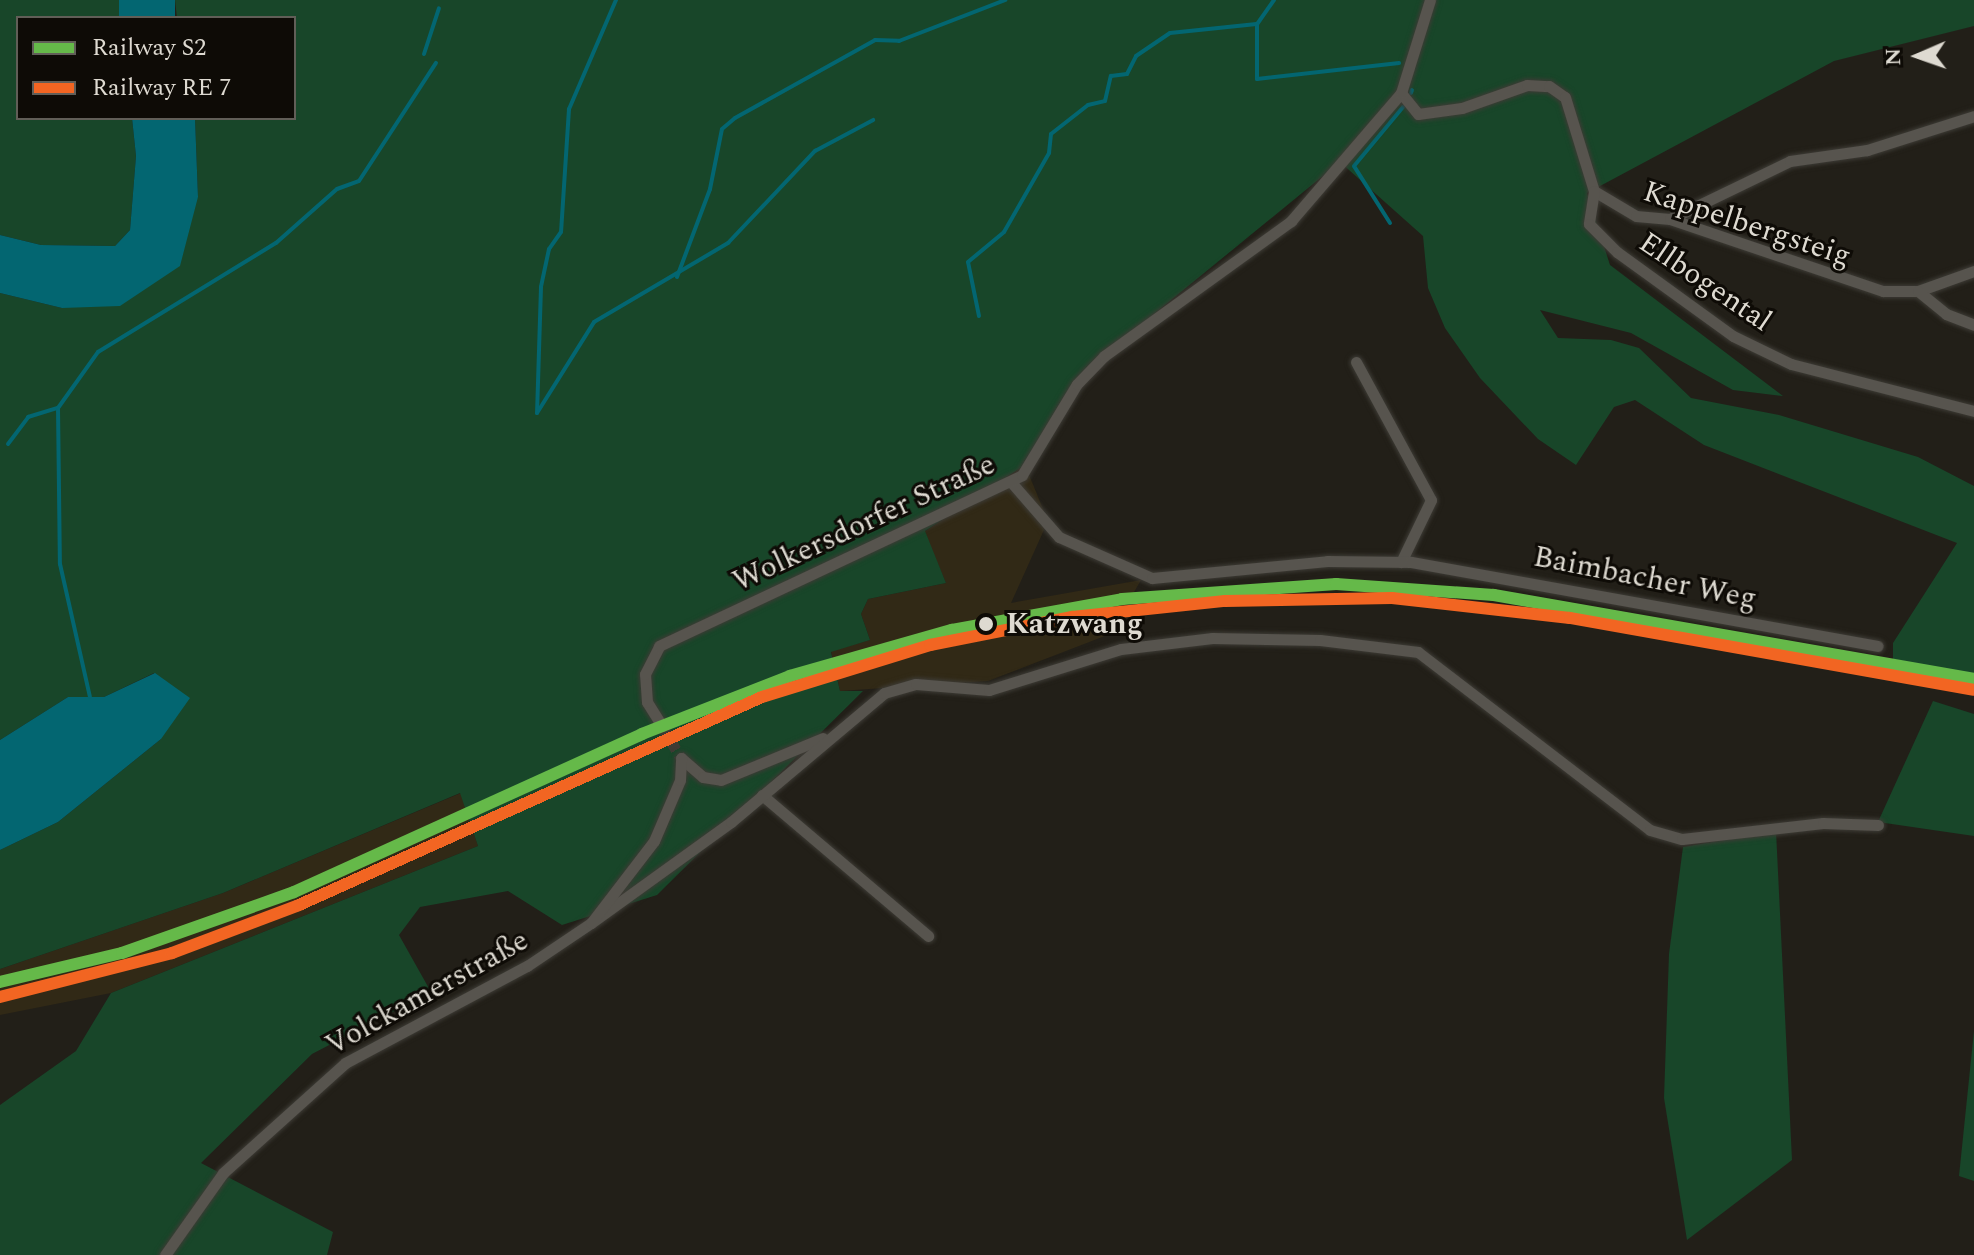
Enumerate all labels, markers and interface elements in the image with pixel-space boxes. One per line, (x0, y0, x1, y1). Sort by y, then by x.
legend (16, 16, 296, 120)
north arrow (1878, 16, 1958, 96)
text: Railway S2 (92, 30, 206, 66)
text: N (1877, 47, 1910, 66)
text: Railway RE 7 (92, 70, 231, 106)
street label: Kappelbergsteig (1639, 173, 1855, 275)
street label: Ellbogental (1632, 224, 1778, 340)
street label: Wolkersdorfer Straße (727, 446, 1001, 600)
street label: Baimbacher Weg (1530, 539, 1760, 617)
place label: Katzwang (1006, 606, 1143, 642)
marker: Katzwang (973, 611, 999, 637)
street label: Volckamerstraße (319, 922, 535, 1064)

